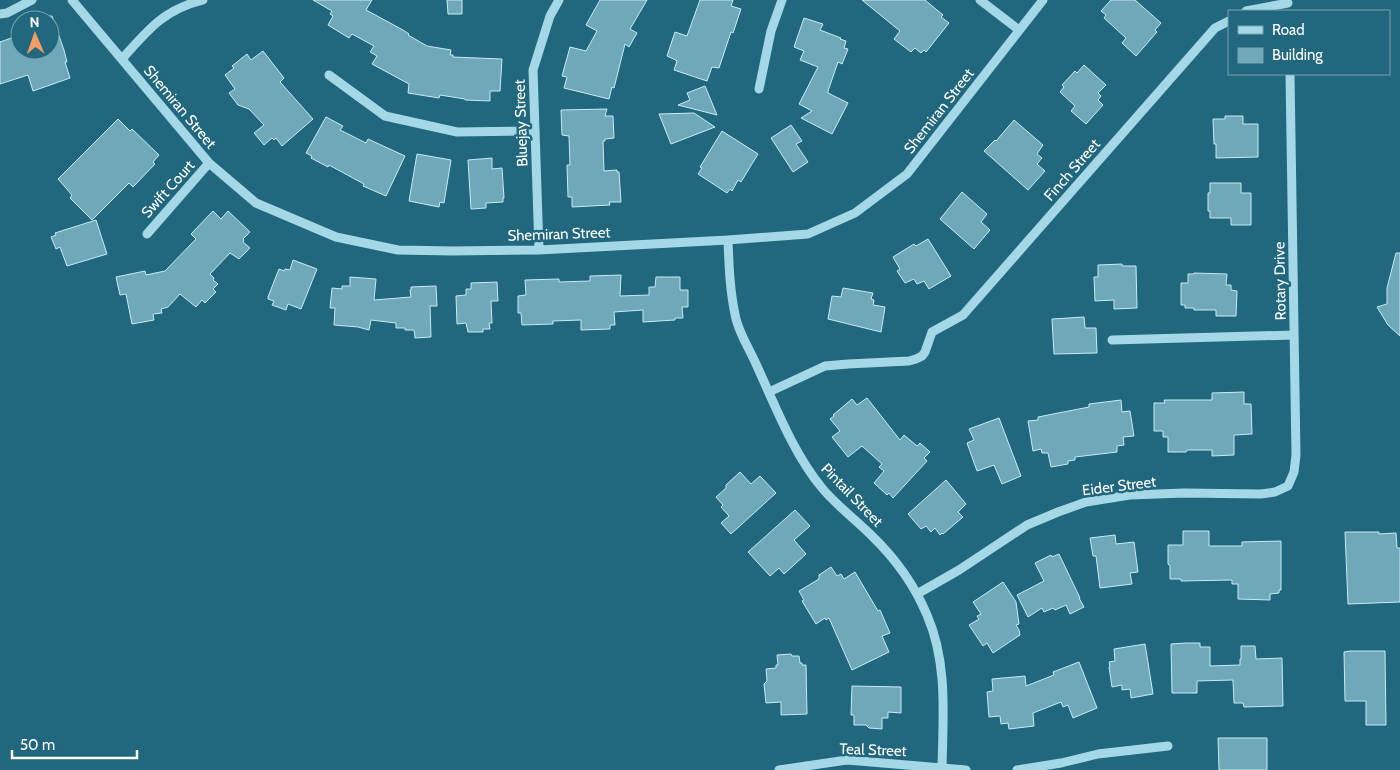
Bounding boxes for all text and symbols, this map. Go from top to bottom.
north arrow [10,10,60,60]
legend [1228,10,1390,75]
text: N [29,13,40,31]
text: Road [1272,21,1305,39]
text: Building [1272,46,1323,64]
street label: Shemiran Street [140,62,220,152]
street label: Shemiran Street [900,65,978,157]
street label: Bluejay Street [510,79,532,167]
street label: Finch Street [1040,135,1104,205]
street label: Swift Court [138,157,198,221]
street label: Shemiran Street [507,223,611,245]
street label: Rotary Drive [1270,241,1290,320]
street label: Pintail Street [817,460,887,530]
street label: Eider Street [1081,473,1157,499]
scale bar [12,728,138,760]
text: 50 m [20,736,55,754]
street label: Teal Street [839,740,907,760]

